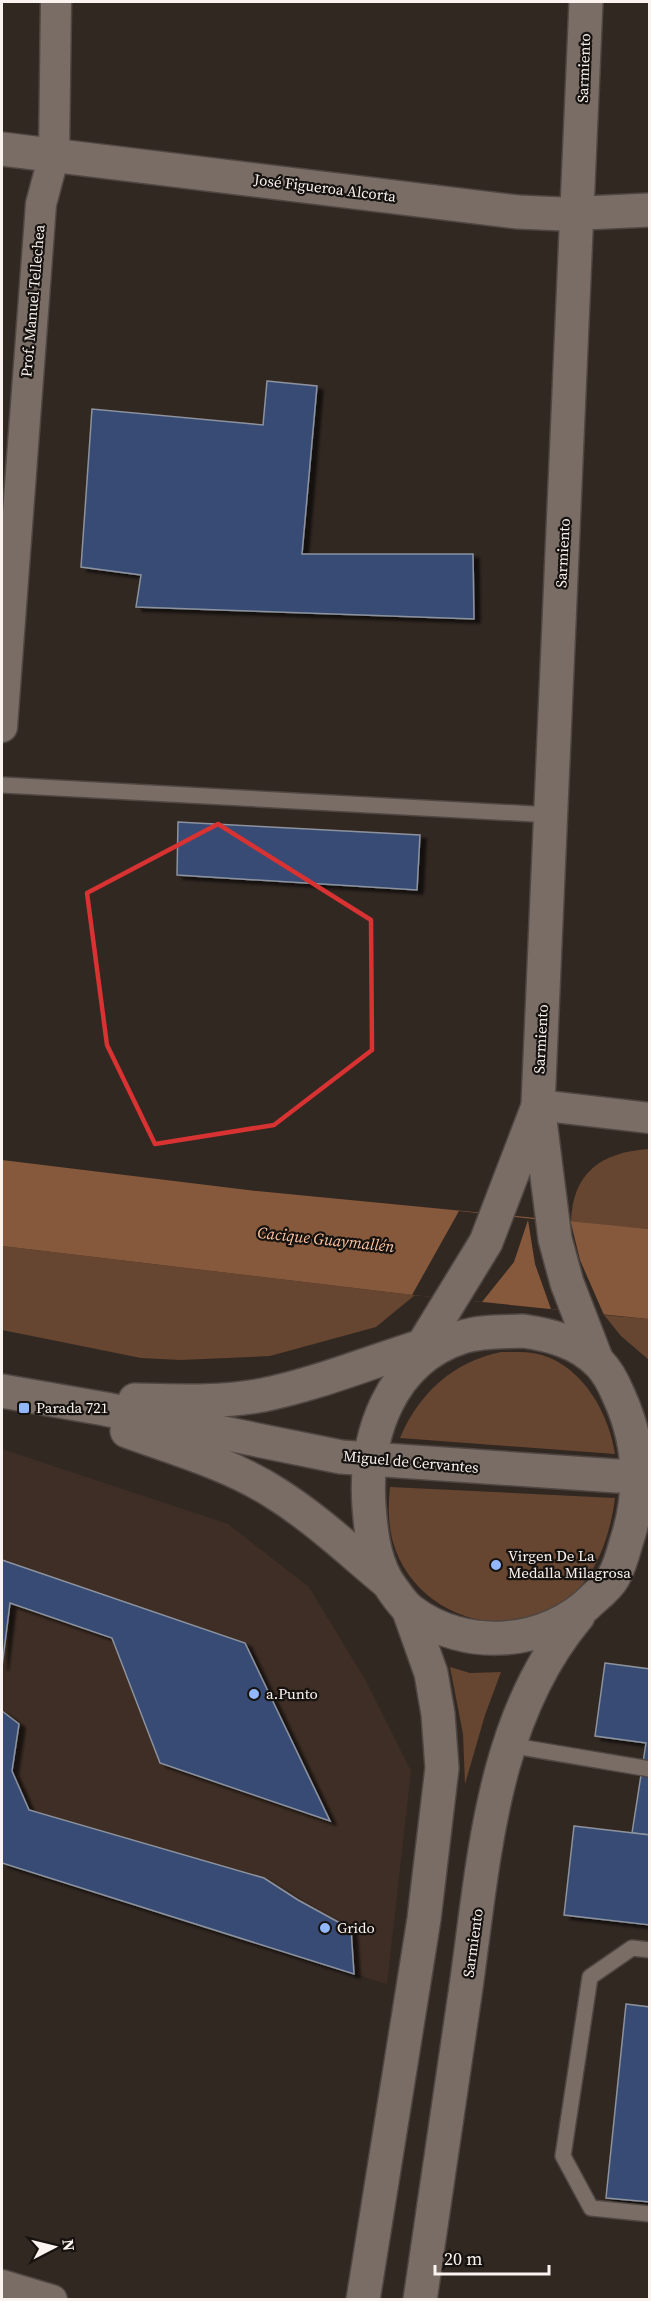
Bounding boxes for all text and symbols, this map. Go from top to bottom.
street label: Sarmiento [572,33,595,103]
street label: José Figueroa Alcorta [252,168,398,207]
street label: Prof. Manuel Tellechea [15,224,50,378]
street label: Sarmiento [550,518,575,588]
street label: Sarmiento [528,1004,553,1074]
water label: Cacique Guaymallén [256,1221,396,1257]
place label: Parada 721 [36,1397,108,1418]
marker: Parada 721 [17,1401,31,1415]
street label: Miguel de Cervantes [342,1445,480,1478]
place label: Virgen De La Medalla Milagrosa [508,1545,631,1583]
marker: Virgen De La Medalla Milagrosa [489,1558,503,1572]
place label: a.Punto [266,1683,318,1704]
marker: a.Punto [247,1687,261,1701]
street label: Sarmiento [457,1907,488,1979]
place label: Grido [337,1917,375,1938]
marker: Grido [318,1921,332,1935]
north arrow [24,2217,84,2277]
text: N [57,2238,81,2253]
scale bar [435,2238,549,2276]
text: 20 m [444,2246,482,2271]

